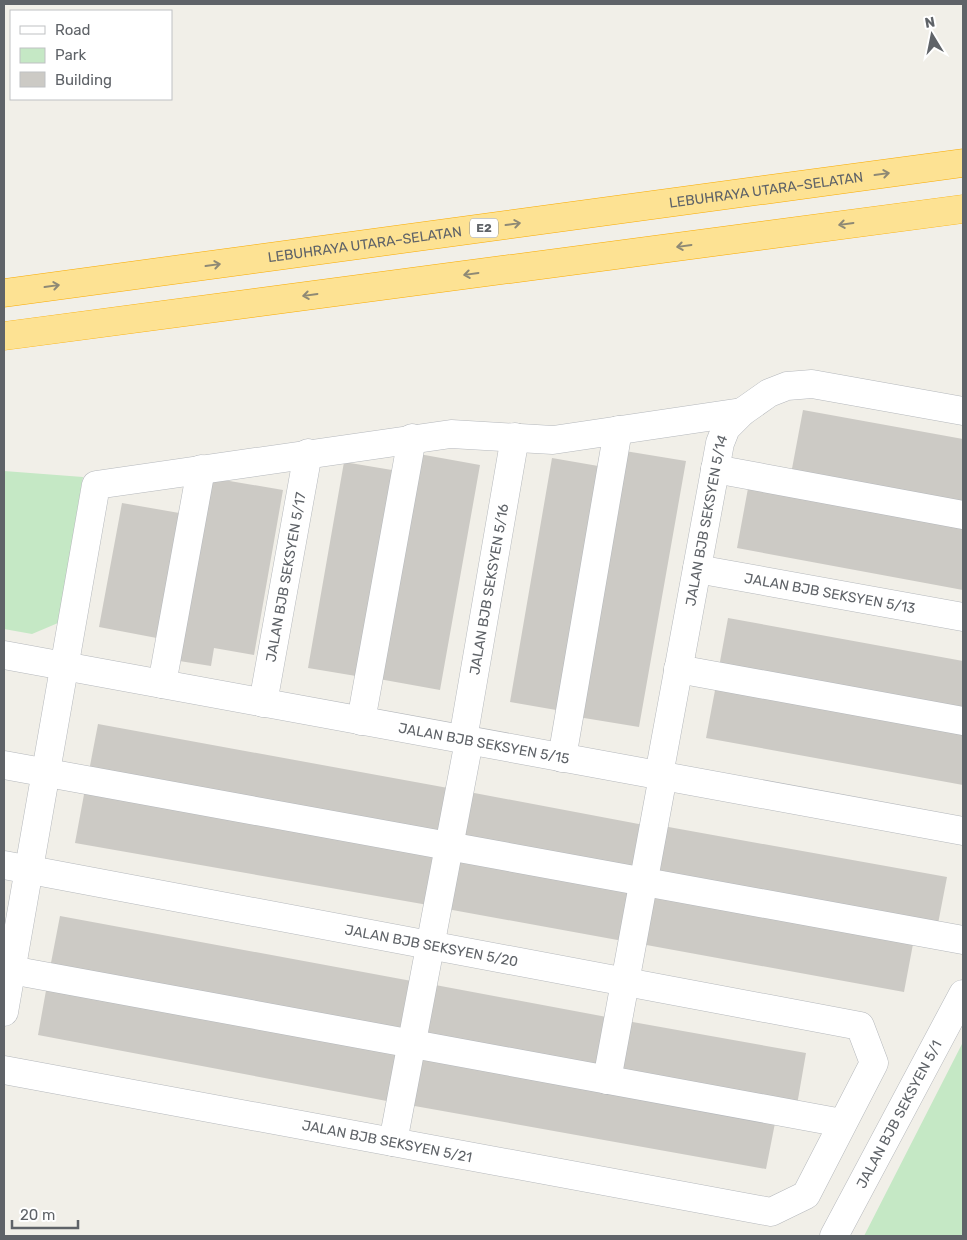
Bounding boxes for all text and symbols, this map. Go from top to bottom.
legend [10,10,172,100]
north arrow [907,10,957,60]
text: N [923,13,936,32]
text: Road [55,21,91,39]
text: Park [55,46,86,64]
text: Building [55,71,112,89]
street label: LEBUHRAYA UTARA–SELATAN [668,169,864,212]
one-way arrow [874,169,890,179]
road number: E2 [470,218,498,238]
one-way arrow [505,219,521,229]
one-way arrow [838,219,854,229]
street label: LEBUHRAYA UTARA–SELATAN [267,223,463,266]
one-way arrow [677,241,693,251]
one-way arrow [205,259,221,269]
one-way arrow [464,269,480,279]
one-way arrow [44,281,60,291]
one-way arrow [303,290,319,300]
street label: JALAN BJB SEKSYEN 5/14 [682,432,732,607]
street label: JALAN BJB SEKSYEN 5/17 [263,491,310,663]
street label: JALAN BJB SEKSYEN 5/16 [466,502,512,676]
street label: JALAN BJB SEKSYEN 5/13 [743,570,917,617]
street label: JALAN BJB SEKSYEN 5/15 [397,720,571,768]
street label: JALAN BJB SEKSYEN 5/20 [343,921,520,971]
street label: JALAN BJB SEKSYEN 5/1 [853,1038,946,1191]
street label: JALAN BJB SEKSYEN 5/21 [300,1117,473,1166]
scale bar [12,1198,79,1230]
text: 20 m [20,1206,55,1224]

